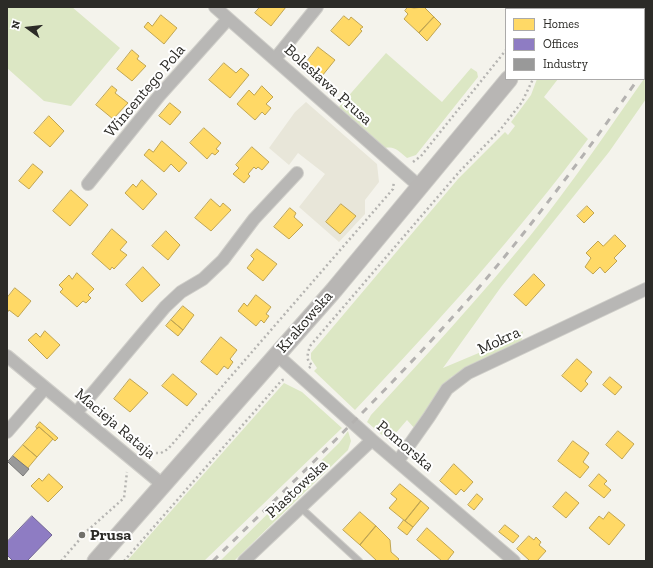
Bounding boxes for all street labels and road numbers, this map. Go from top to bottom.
street label: Wincentego Pola [101,41,189,141]
street label: Bolesława Prusa [280,41,376,129]
street label: Krakowska [273,287,337,357]
street label: Mokra [475,323,523,359]
street label: Macieja Rataja [71,385,159,463]
street label: Pomorska [372,417,438,475]
street label: Piastowska [262,456,332,522]

